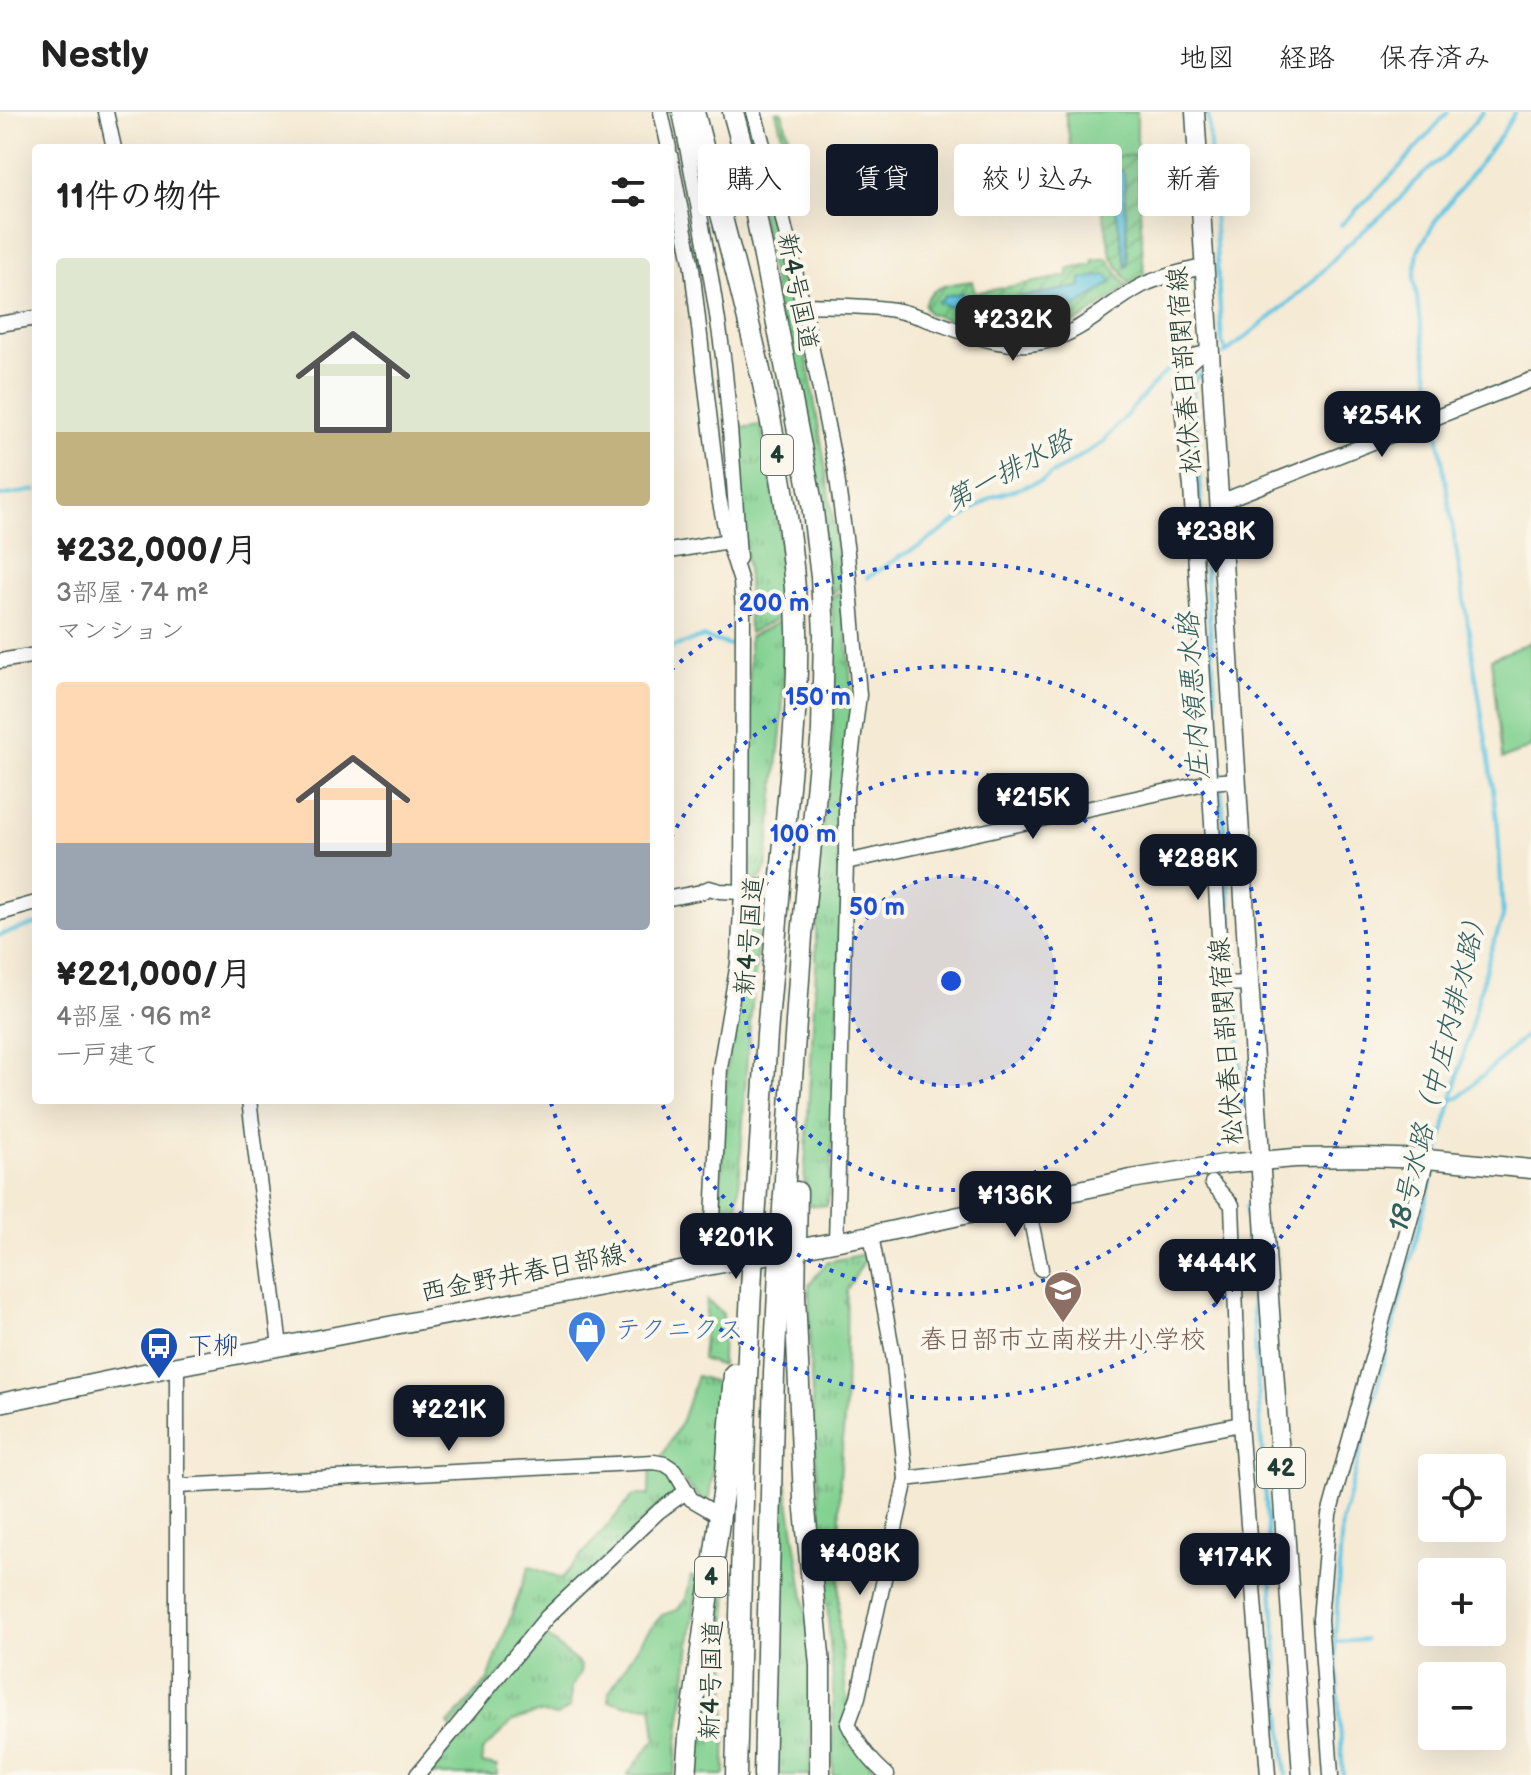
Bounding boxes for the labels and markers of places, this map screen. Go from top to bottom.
pin: ¥232K [957,295,1069,363]
pin: ¥254K [1326,391,1438,459]
pin: ¥238K [1160,507,1272,575]
pin: ¥215K [977,773,1089,841]
pin: ¥288K [1142,834,1254,902]
centre of rings [937,967,965,995]
pin: ¥136K [959,1171,1071,1239]
pin: ¥201K [680,1213,792,1281]
pin: ¥444K [1161,1239,1273,1307]
school or university icon: 春日部市立南桜井小学校 [1042,1269,1084,1324]
shop icon: テクニクス [566,1309,608,1364]
place label: テクニクス [615,1315,744,1346]
bus stop icon: 下柳 [138,1325,180,1380]
place label: 春日部市立南桜井小学校 [920,1325,1206,1356]
place label: 下柳 [187,1331,239,1362]
pin: ¥221K [393,1385,505,1453]
pin: ¥408K [804,1529,916,1597]
pin: ¥174K [1179,1533,1291,1601]

